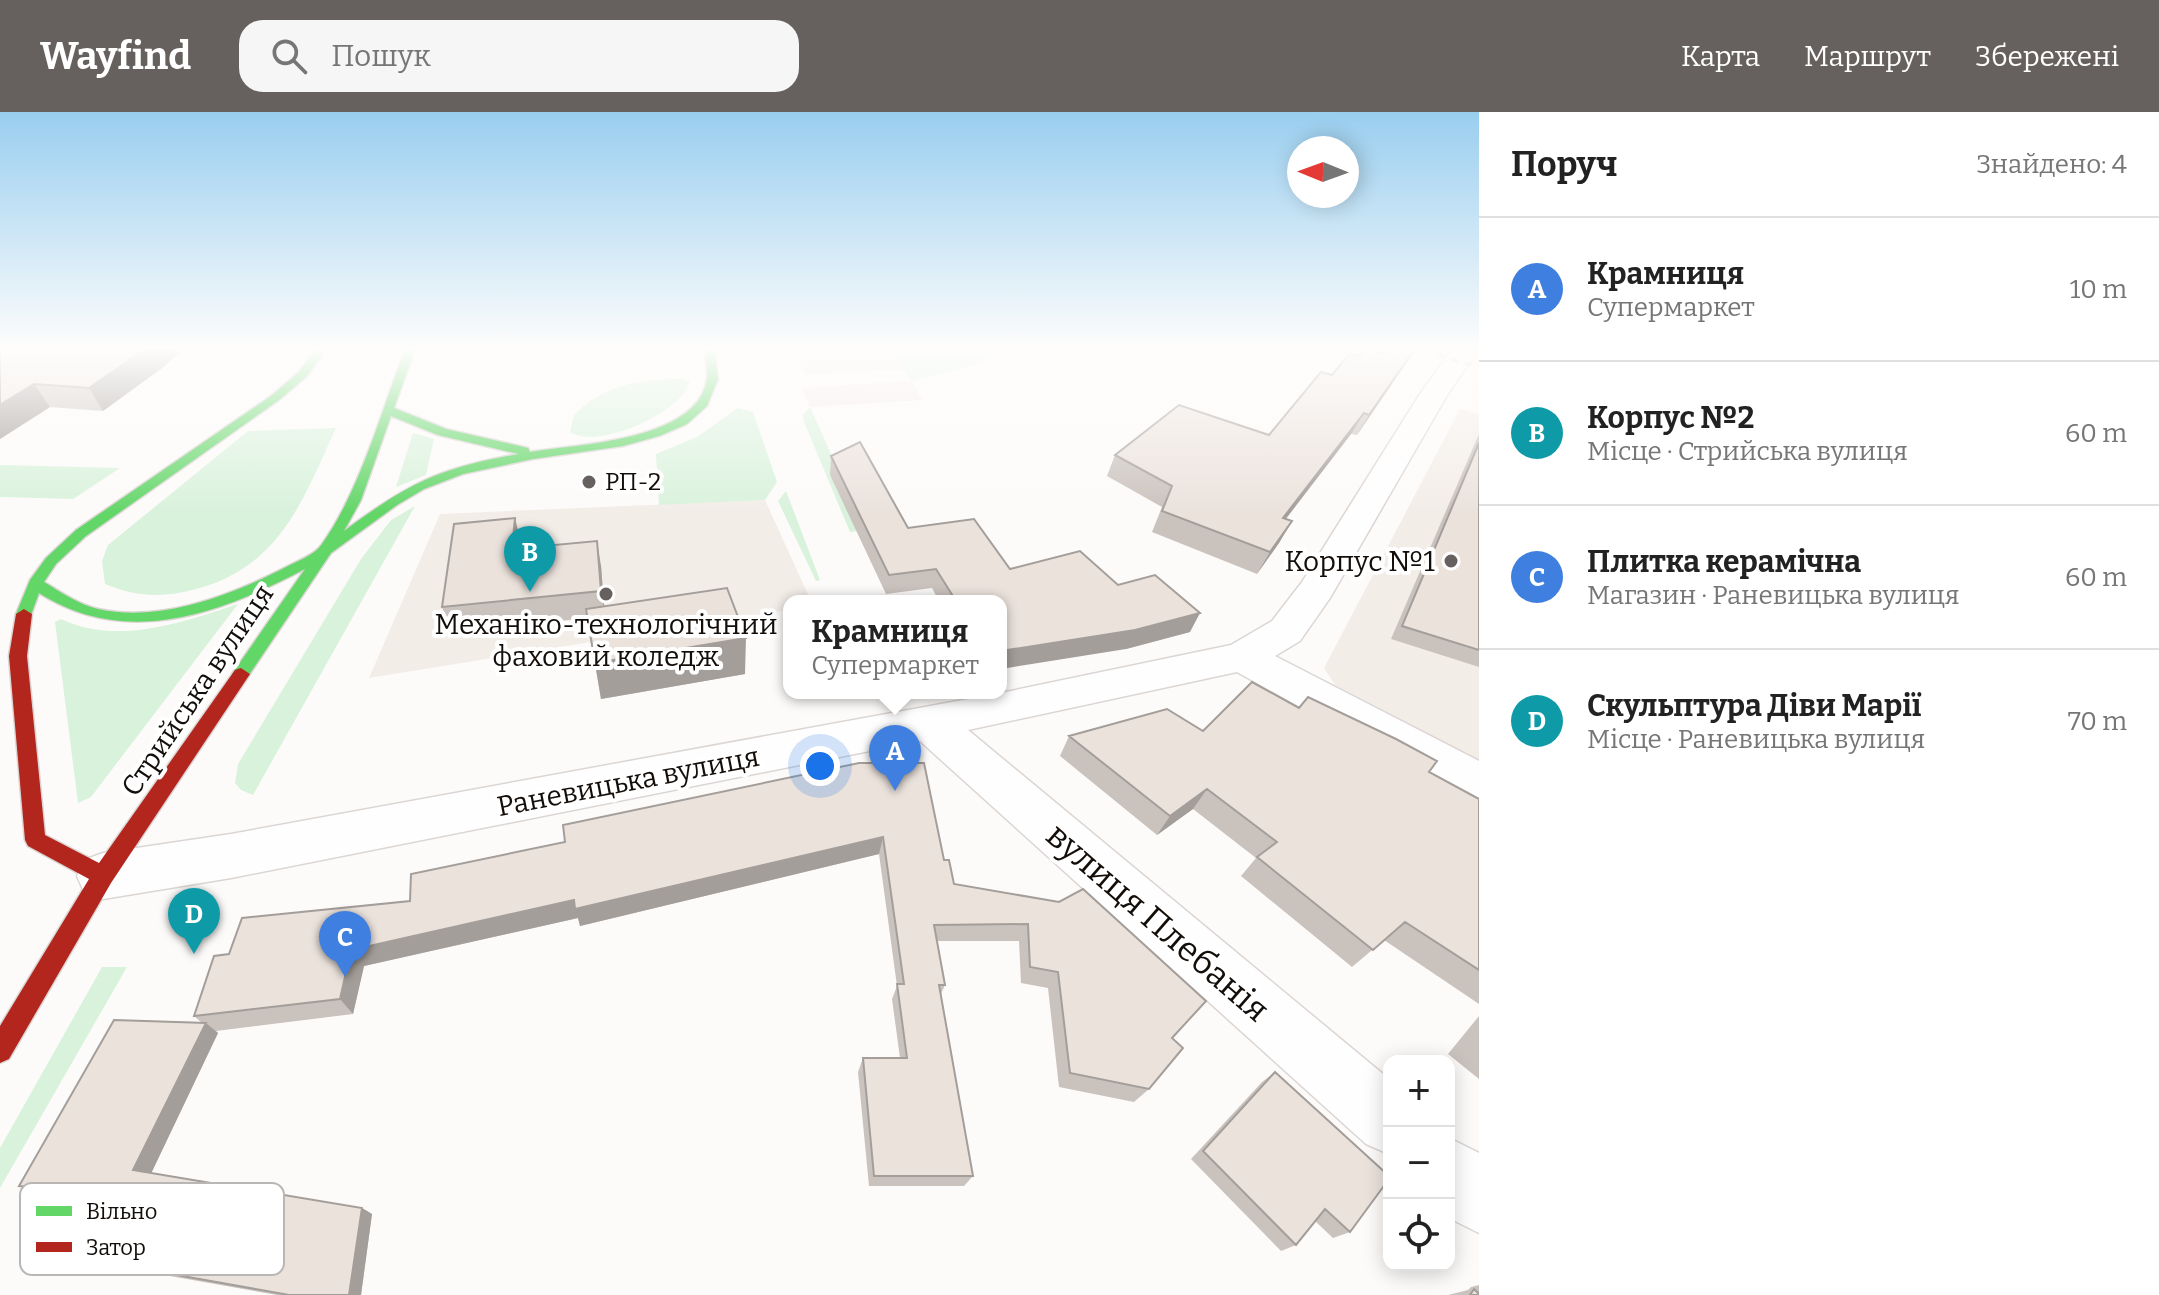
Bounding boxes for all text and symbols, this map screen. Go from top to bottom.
search box [239,20,799,92]
text: Wayfind [40,33,191,79]
icon: search [267,34,311,78]
text: Пошук [331,38,431,74]
text: Карта [1681,40,1760,73]
text: Маршрут [1804,40,1931,73]
text: Збережені [1975,40,2119,73]
north arrow [1287,136,1359,208]
text: Поруч [1511,144,1618,185]
text: Знайдено: 4 [1976,149,2127,180]
text: Крамниця [1587,256,1744,292]
text: A [1528,274,1546,305]
text: 10 m [2070,274,2127,305]
text: Супермаркет [1587,292,1755,323]
text: Корпус №2 [1587,400,1754,436]
text: B [1529,418,1545,449]
text: 60 m [2065,418,2127,449]
text: Місце · Стрийська вулиця [1587,436,1908,467]
place label: РП-2 [605,468,661,496]
marker: РП-2 [580,473,598,491]
pin: B [504,526,556,592]
text: Плитка керамічна [1587,544,1861,580]
place label: Корпус №1 [1284,545,1436,578]
marker: Корпус №1 [1442,552,1460,570]
text: C [1529,562,1545,593]
text: 60 m [2065,562,2127,593]
street label: Стрийська вулиця [115,578,280,802]
text: Магазин · Раневицька вулиця [1587,580,1959,611]
marker: Механіко-технологічний фаховий коледж [597,585,615,603]
popup [783,595,1007,699]
place label: Механіко-технологічний фаховий коледж [435,608,777,673]
text: Крамниця [811,614,968,650]
text: Супермаркет [811,650,979,681]
text: Скульптура Діви Марії [1587,688,1921,724]
text: D [1528,706,1546,737]
text: 70 m [2068,706,2127,737]
text: Місце · Раневицька вулиця [1587,724,1925,755]
pin: A [869,725,921,791]
street label: Раневицька вулиця [494,740,762,823]
your location [800,746,840,786]
street label: вулиця Плебанія [1038,815,1277,1030]
pin: D [168,888,220,954]
pin: C [319,911,371,977]
map controls [1383,1055,1455,1271]
button: + [1383,1055,1455,1127]
button: − [1383,1127,1455,1199]
legend [20,1183,284,1275]
text: Вільно [86,1198,157,1225]
button: locate [1383,1199,1455,1271]
text: Затор [86,1234,146,1261]

